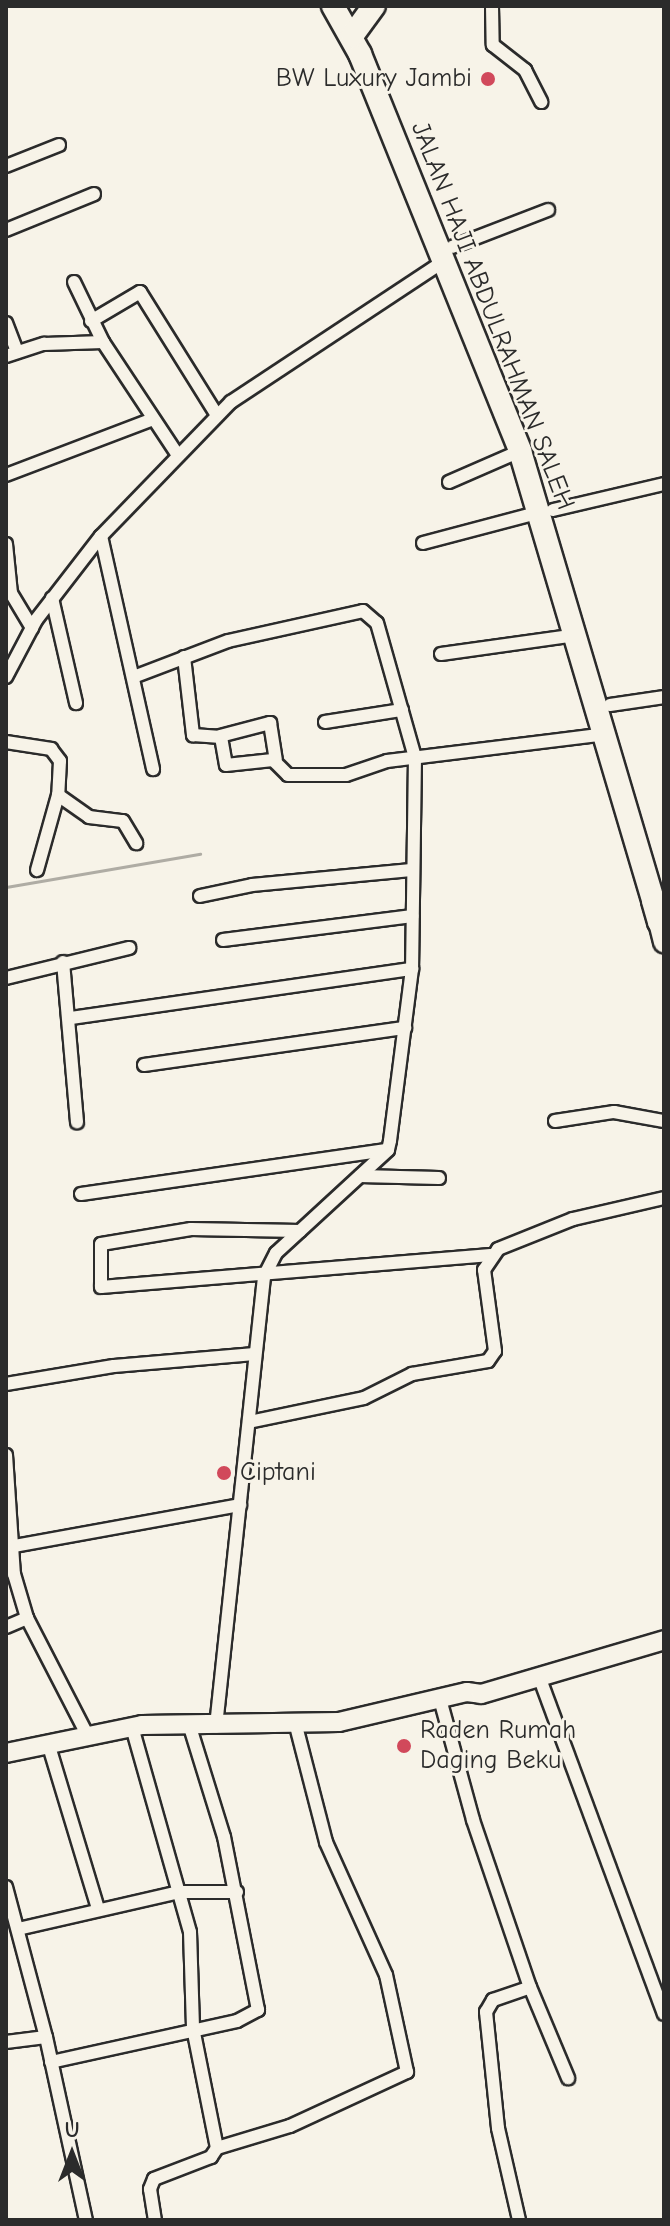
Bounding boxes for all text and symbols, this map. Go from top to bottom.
place label: BW Luxury Jambi [276,63,472,95]
marker: BW Luxury Jambi [479,70,497,88]
street label: JALAN HAJI ABDULRAHMAN SALEH [403,118,581,514]
place label: Ciptani [240,1457,316,1489]
marker: Ciptani [215,1464,233,1482]
place label: Raden Rumah Daging Beku [420,1715,576,1776]
marker: Raden Rumah Daging Beku [395,1737,413,1755]
north arrow [32,2114,112,2194]
text: U [65,2117,79,2143]

